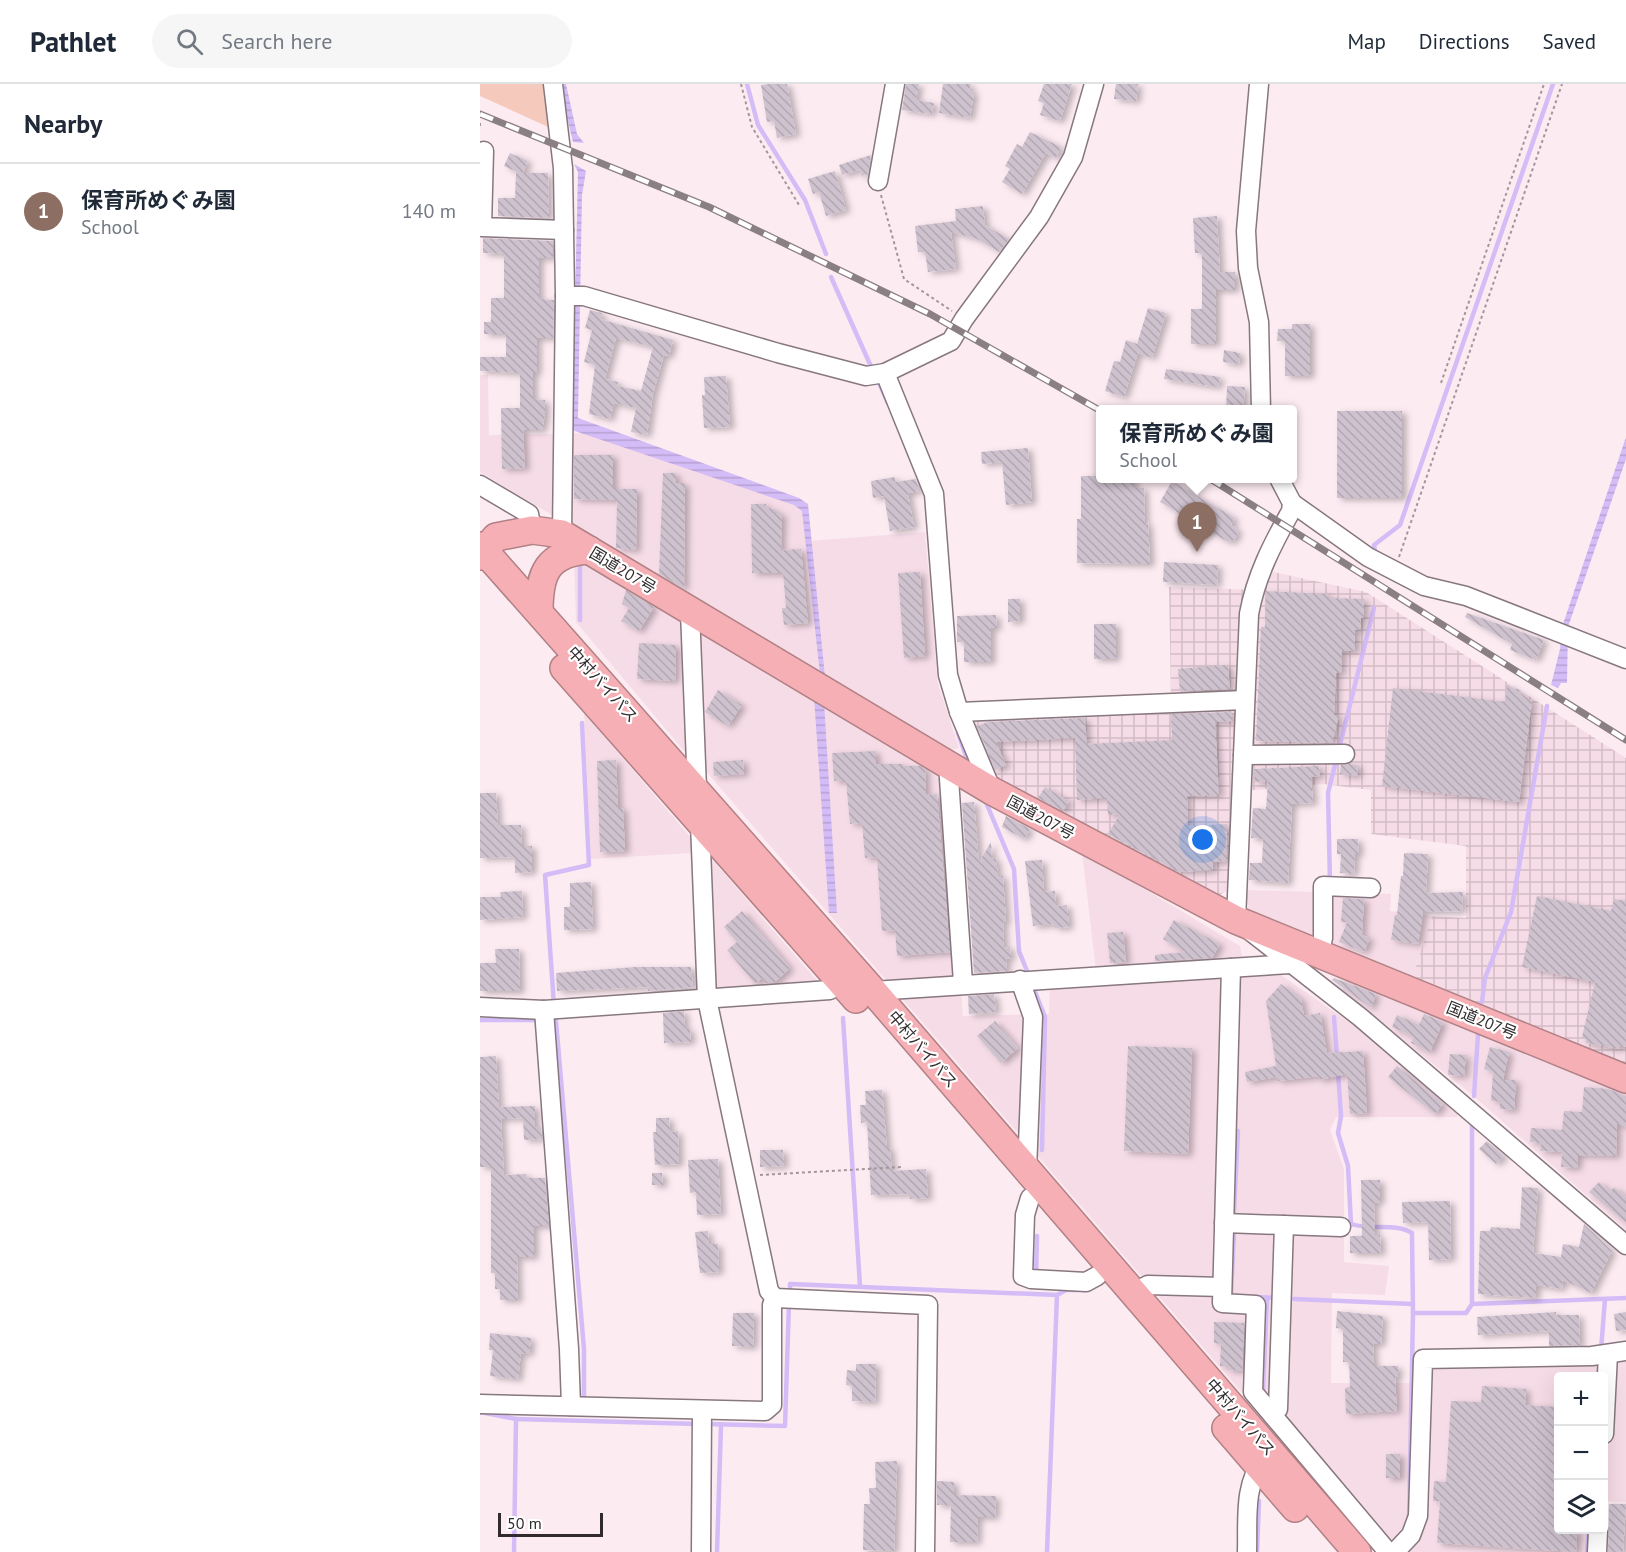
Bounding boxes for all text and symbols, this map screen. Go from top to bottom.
search box [152,14,572,68]
text: Pathlet [30,23,116,60]
icon: search [173,25,206,58]
text: Search here [221,27,332,55]
text: Map [1347,28,1386,55]
text: Directions [1419,28,1510,55]
text: Saved [1543,28,1596,55]
text: Nearby [24,107,102,140]
text: 保育所めぐみ園 [81,186,236,214]
text: 1 [38,198,49,224]
text: 140 m [402,198,456,224]
text: School [81,214,139,240]
popup [1096,405,1297,483]
text: 保育所めぐみ園 [1119,419,1274,447]
text: School [1119,447,1177,473]
pin: 1 [1178,502,1216,552]
street label: 国道207号 [586,542,660,598]
street label: 中村バイパス [564,642,642,726]
street label: 国道207号 [1004,791,1078,843]
your location [1188,825,1217,854]
street label: 国道207号 [1444,997,1520,1043]
street label: 中村バイパス [884,1006,962,1092]
map controls [1554,1372,1608,1534]
button: + [1554,1372,1608,1426]
street label: 中村バイパス [1202,1374,1280,1460]
button: − [1554,1426,1608,1480]
button: layers [1554,1480,1608,1534]
scale bar [498,1510,603,1538]
text: 50 m [507,1513,542,1533]

